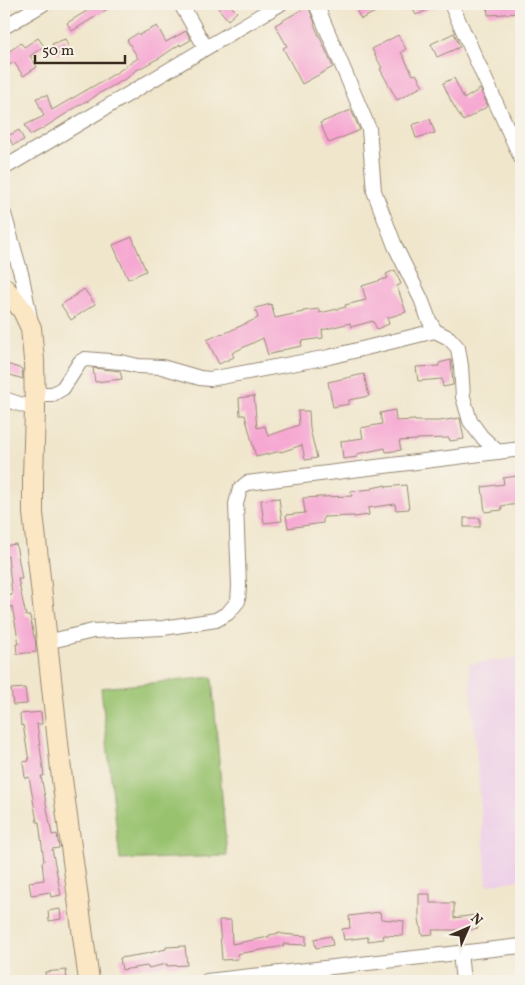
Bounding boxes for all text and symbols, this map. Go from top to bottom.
scale bar [35,32,125,64]
text: 50 m [42,41,74,62]
north arrow [442,902,492,952]
text: N [466,910,486,930]

